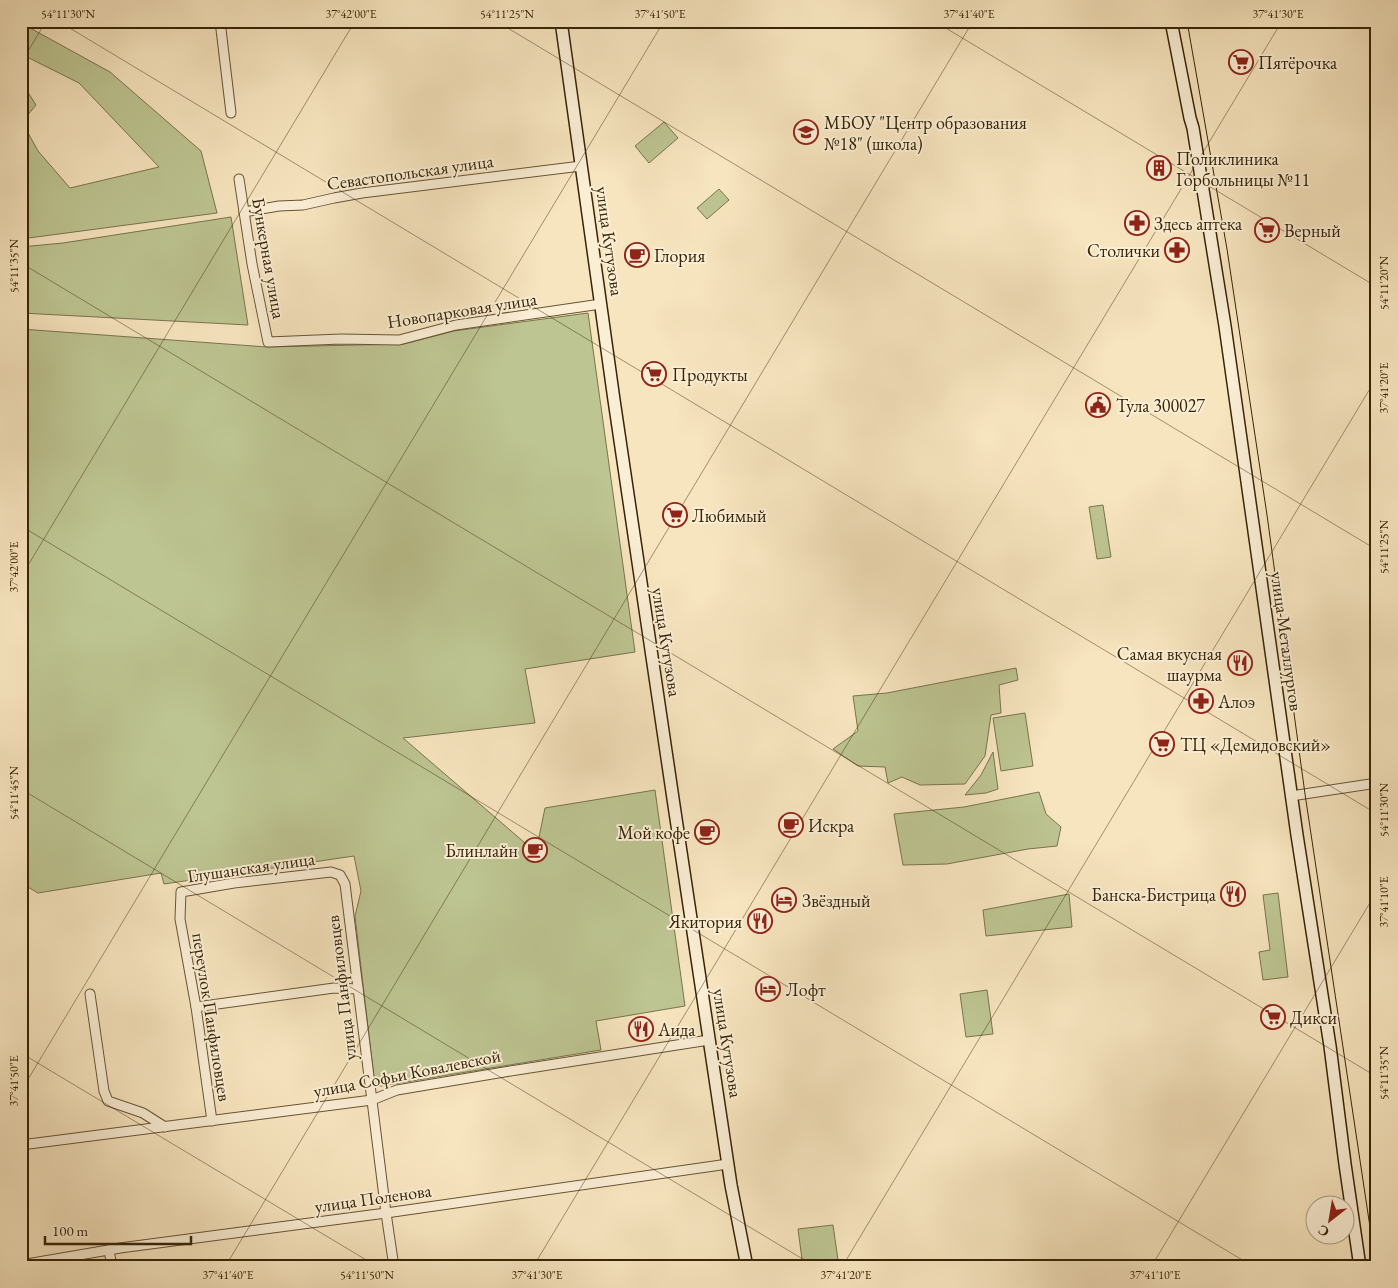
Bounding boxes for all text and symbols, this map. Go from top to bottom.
text: 54°11'30"N [41,6,95,22]
text: 37°42'00"E [325,6,377,22]
text: 54°11'25"N [480,6,534,22]
text: 37°41'50"E [634,6,686,22]
text: 37°41'40"E [943,6,995,22]
text: 37°41'30"E [1252,6,1304,22]
supermarket icon: Пятёрочка [1228,49,1254,75]
place label: Пятёрочка [1258,51,1338,74]
place label: МБОУ "Центр образования №18" (школа) [824,111,1027,155]
school or university icon: МБОУ "Центр образования №18" (школа) [793,119,819,145]
place label: Поликлиника Горбольницы №11 [1176,147,1310,191]
street label: Севастопольская улица [325,149,496,195]
building icon: Поликлиника Горбольницы №11 [1146,155,1172,181]
street label: улица Кутузова [591,185,629,298]
street label: Бункерная улица [247,196,291,321]
pharmacy icon: Здесь аптека [1124,210,1150,236]
place label: Здесь аптека [1154,212,1243,235]
supermarket icon: Верный [1254,217,1280,243]
place label: Верный [1284,219,1341,242]
pharmacy icon: Столички [1164,237,1190,263]
text: 54°11'35"N [6,239,22,293]
place label: Столички [1087,239,1160,262]
cafe icon: Глория [624,242,650,268]
place label: Глория [654,244,705,267]
text: 54°11'20"N [1376,256,1392,310]
street label: Новопарковая улица [385,287,539,333]
supermarket icon: Продукты [641,361,667,387]
text: 37°41'20"E [1376,362,1392,414]
place label: Продукты [672,363,748,386]
public building icon: Тула 300027 [1085,392,1111,418]
place label: Тула 300027 [1116,394,1205,417]
supermarket icon: Любимый [662,502,688,528]
place label: Любимый [692,504,767,527]
text: 54°11'25"N [1376,520,1392,574]
text: 37°42'00"E [6,541,22,593]
street label: улица Металлургов [1266,570,1308,713]
street label: улица Кутузова [647,586,687,699]
place label: Самая вкусная шаурма [1117,642,1223,686]
restaurant icon: Самая вкусная шаурма [1227,650,1253,676]
pharmacy icon: Алоэ [1188,688,1214,714]
place label: Алоэ [1217,690,1255,713]
supermarket icon: ТЦ «Демидовский» [1149,731,1175,757]
place label: ТЦ «Демидовский» [1180,733,1331,756]
text: 54°11'45"N [6,766,22,820]
text: 54°11'30"N [1376,783,1392,837]
cafe icon: Искра [778,812,804,838]
place label: Искра [808,814,855,837]
cafe icon: Мой кофе [694,819,720,845]
place label: Мой кофе [617,821,690,844]
cafe icon: Блинлайн [522,837,548,863]
place label: Блинлайн [445,839,518,862]
street label: Глушанская улица [186,847,317,887]
text: 37°41'10"E [1376,876,1392,928]
restaurant icon: Банска-Бистрица [1220,881,1246,907]
place label: Банска-Бистрица [1091,883,1217,906]
hotel icon: Звёздный [771,887,797,913]
place label: Звёздный [802,889,871,912]
restaurant icon: Якитория [747,908,773,934]
place label: Якитория [668,910,742,933]
street label: улица Панфиловцев [321,914,361,1062]
street label: переулок Панфиловцев [187,931,237,1103]
hotel icon: Лофт [755,976,781,1002]
place label: Лофт [786,978,826,1001]
street label: улица Кутузова [708,987,748,1100]
supermarket icon: Дикси [1260,1004,1286,1030]
place label: Дикси [1290,1006,1337,1029]
restaurant icon: Аида [628,1016,654,1042]
place label: Аида [657,1018,696,1041]
street label: улица Софьи Ковалевской [311,1043,503,1102]
text: 54°11'35"N [1376,1046,1392,1100]
text: 37°41'50"E [6,1055,22,1107]
street label: улица Поленова [313,1178,434,1218]
north arrow [1306,1196,1356,1246]
scale bar [45,1213,191,1245]
text: 100 m [52,1221,89,1240]
text: С [1314,1221,1332,1241]
text: 37°41'40"E [202,1267,254,1283]
text: 54°11'50"N [340,1267,394,1283]
text: 37°41'30"E [511,1267,563,1283]
text: 37°41'20"E [820,1267,872,1283]
text: 37°41'10"E [1129,1267,1181,1283]

